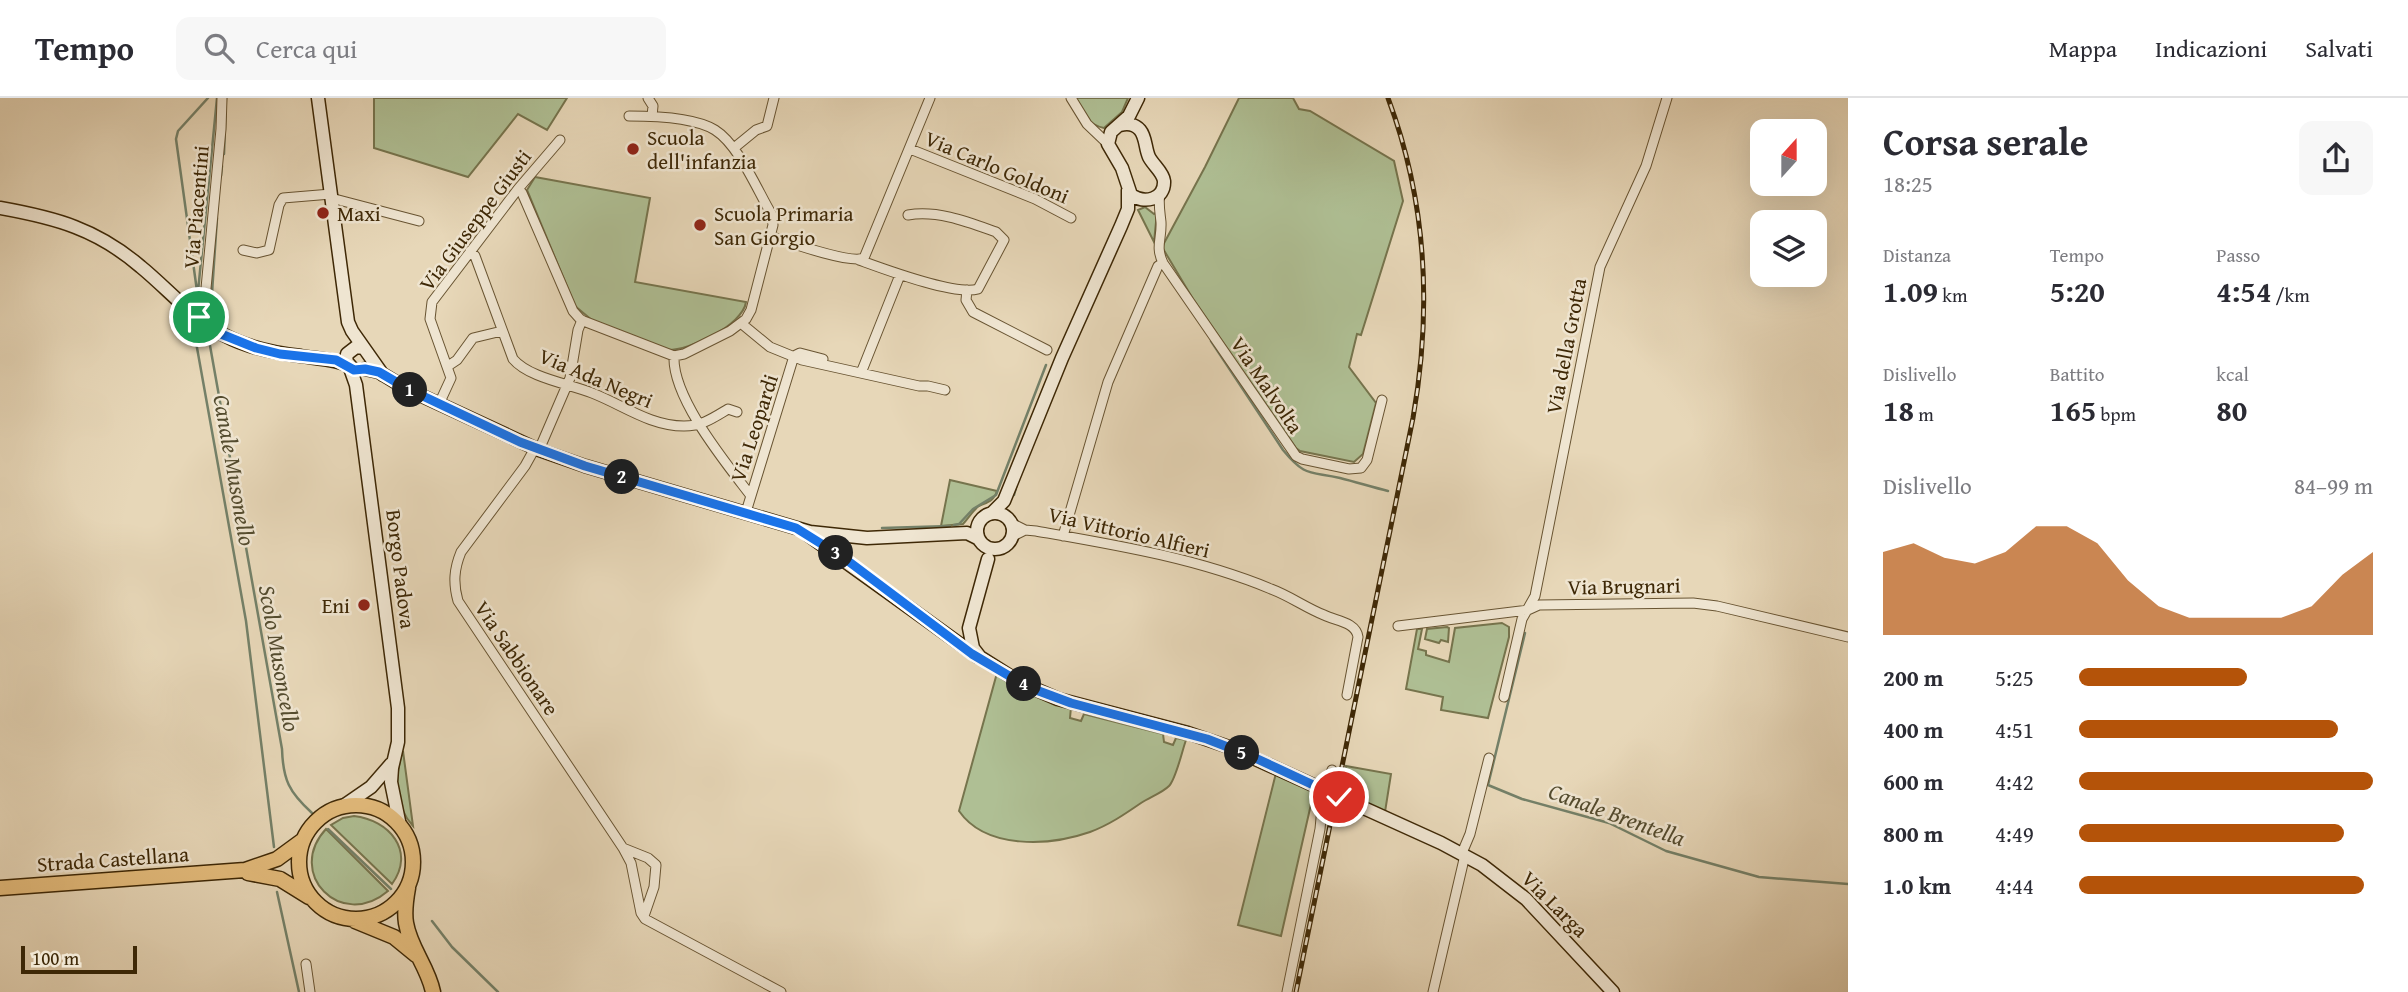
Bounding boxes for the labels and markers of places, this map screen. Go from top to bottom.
place label: Scuola dell'infanzia [647,122,756,177]
marker: Scuola dell'infanzia [625,141,641,157]
place label: Maxi [337,198,381,229]
place label: Scuola Primaria San Giorgio [714,198,854,253]
marker: Maxi [315,205,331,221]
marker: Scuola Primaria San Giorgio [692,217,708,233]
pin [169,287,229,347]
pin: 1 [392,372,428,408]
pin: 2 [604,460,640,494]
pin: 3 [818,536,854,570]
place label: Eni [322,590,350,621]
marker: Eni [356,597,372,613]
pin: 4 [1006,666,1042,702]
pin: 5 [1224,736,1260,770]
pin [1309,767,1369,827]

